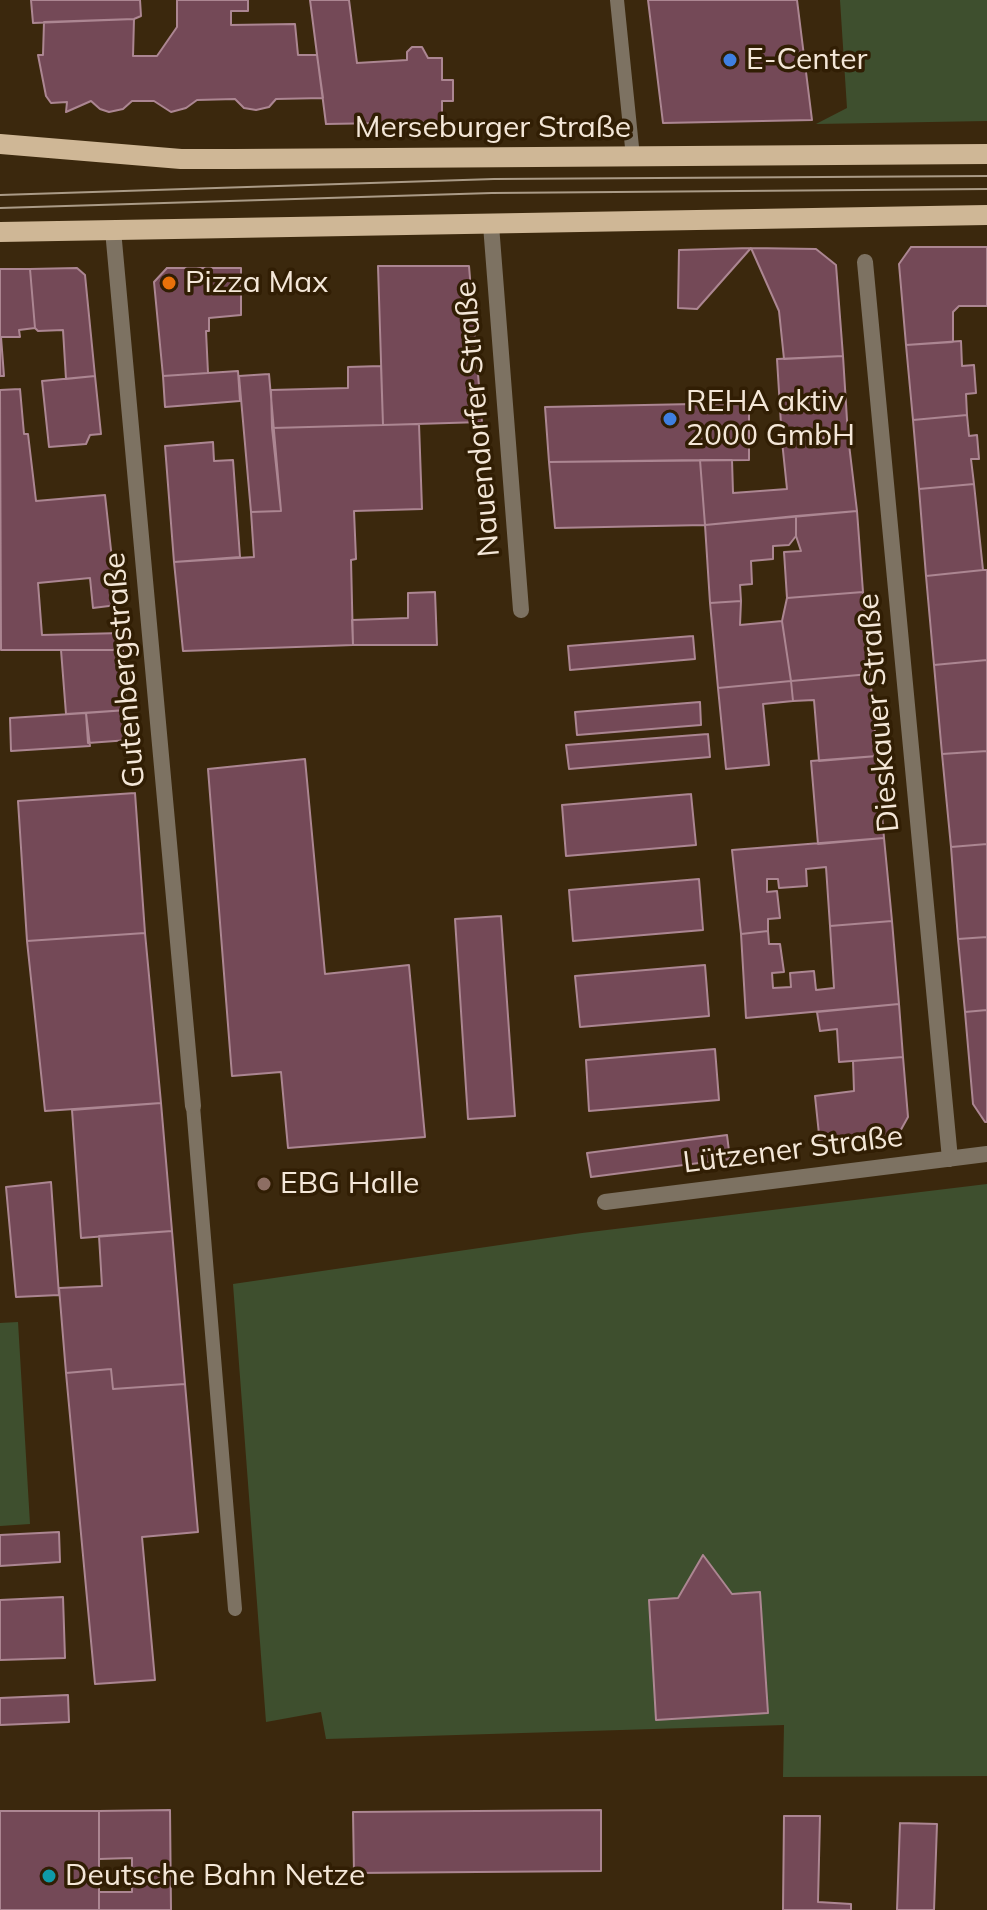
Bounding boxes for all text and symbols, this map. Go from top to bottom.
place label: E-Center [746,42,867,78]
marker: E-Center [721,51,739,69]
street label: Merseburger Straße [355,110,631,146]
place label: Pizza Max [185,265,328,301]
marker: Pizza Max [160,274,178,292]
street label: Nauendorfer Straße [448,280,508,558]
place label: REHA aktiv 2000 GmbH [686,384,855,454]
marker: REHA aktiv 2000 GmbH [661,410,679,428]
street label: Gutenbergstraße [97,551,153,789]
street label: Dieskauer Straße [851,592,907,834]
street label: Lützener Straße [681,1119,905,1181]
place label: EBG Halle [280,1166,419,1202]
marker: EBG Halle [255,1175,273,1193]
place label: Deutsche Bahn Netze [65,1858,365,1894]
marker: Deutsche Bahn Netze [40,1867,58,1885]

